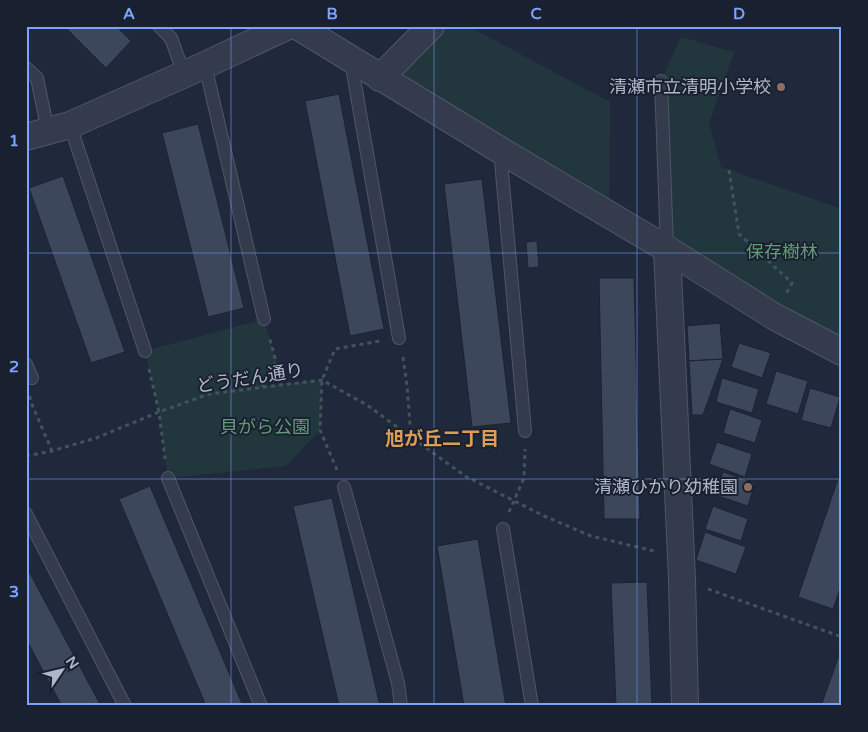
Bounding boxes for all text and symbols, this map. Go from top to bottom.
text: A [123,4,135,24]
text: B [326,4,338,24]
text: C [530,4,542,24]
text: D [733,4,745,24]
place label: 清瀬市立清明小学校 [609,76,771,98]
marker: 清瀬市立清明小学校 [775,81,787,93]
text: 1 [9,131,19,151]
park label: 保存樹林 [746,241,818,263]
text: 2 [9,357,19,377]
street label: どうだん通り [195,359,305,397]
park label: 貝がら公園 [220,416,310,438]
district label: 旭が丘二丁目 [385,428,499,450]
place label: 清瀬ひかり幼稚園 [594,476,738,498]
marker: 清瀬ひかり幼稚園 [742,481,754,493]
text: 3 [9,582,19,602]
north arrow [38,644,88,694]
text: N [62,653,82,672]

